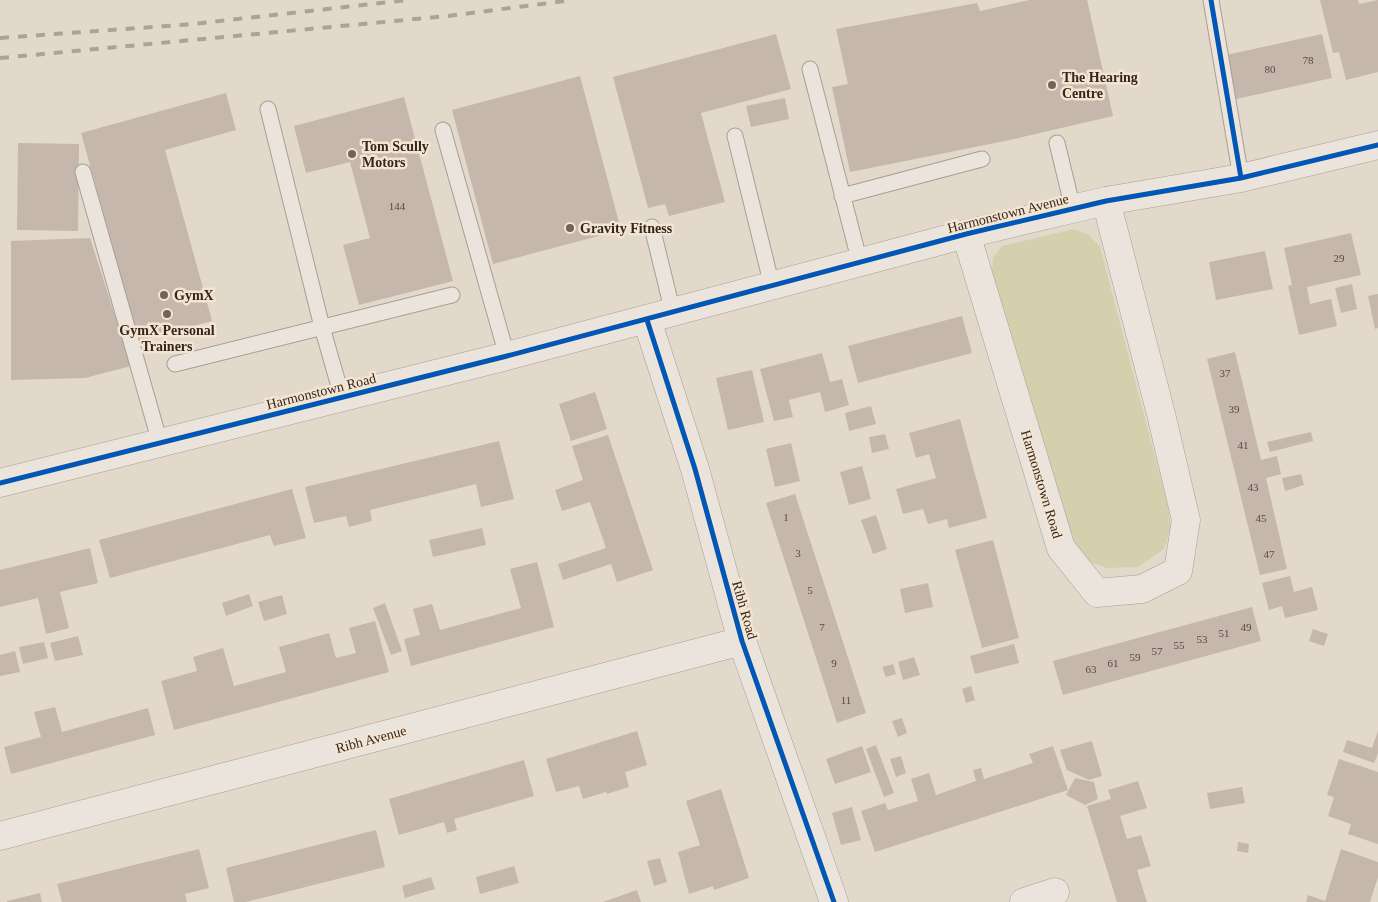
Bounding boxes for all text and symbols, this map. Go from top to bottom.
house number: 78 [1303,54,1314,66]
house number: 80 [1265,63,1276,75]
place label: The Hearing Centre [1062,70,1138,101]
marker: The Hearing Centre [1046,79,1058,91]
place label: Tom Scully Motors [362,139,429,170]
marker: Tom Scully Motors [346,148,358,160]
street label: Harmonstown Avenue [946,191,1070,236]
house number: 144 [389,200,406,212]
place label: Gravity Fitness [580,221,673,236]
marker: Gravity Fitness [564,222,576,234]
house number: 29 [1334,252,1345,264]
place label: GymX [174,288,214,303]
marker: GymX [158,289,170,301]
marker: GymX Personal Trainers [161,308,173,320]
place label: GymX Personal Trainers [119,323,215,354]
house number: 37 [1220,367,1231,379]
street label: Harmonstown Road [265,371,377,412]
house number: 39 [1229,403,1240,415]
street label: Harmonstown Road [1018,428,1065,540]
house number: 41 [1238,439,1249,451]
house number: 43 [1248,481,1259,493]
house number: 1 [783,511,789,523]
house number: 45 [1256,512,1267,524]
house number: 3 [795,547,801,559]
house number: 47 [1264,548,1275,560]
street label: Ribh Road [729,579,760,641]
house number: 5 [807,584,813,596]
house number: 7 [819,621,825,633]
house number: 49 [1241,621,1252,633]
house number: 51 [1219,627,1230,639]
house number: 53 [1197,633,1208,645]
house number: 55 [1174,639,1185,651]
house number: 57 [1152,645,1163,657]
house number: 59 [1130,651,1141,663]
house number: 9 [831,657,837,669]
house number: 61 [1108,657,1119,669]
house number: 63 [1086,663,1097,675]
house number: 11 [841,694,851,706]
street label: Ribh Avenue [334,723,408,756]

